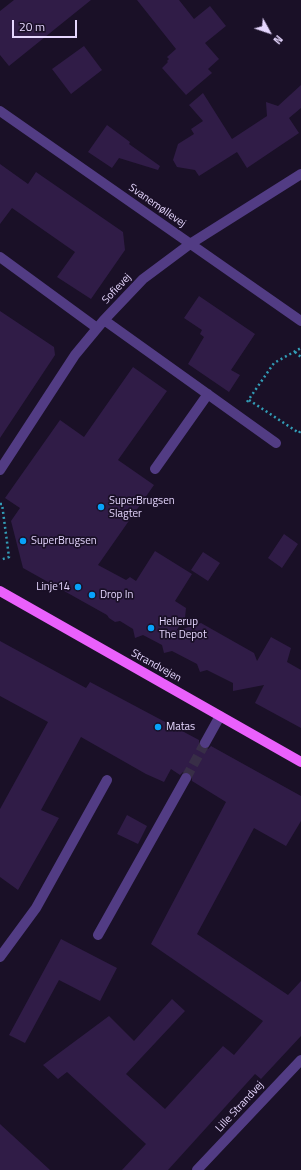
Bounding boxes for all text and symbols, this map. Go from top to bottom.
scale bar [14,12,79,38]
north arrow [249,12,289,52]
text: 20 m [19,17,45,36]
text: N [270,32,287,48]
street label: Svanemøllevej [126,181,188,231]
street label: Sofievej [100,271,134,307]
place label: SuperBrugsen Slagter [109,494,175,520]
marker: SuperBrugsen Slagter [96,502,106,512]
place label: SuperBrugsen [31,534,97,548]
marker: SuperBrugsen [18,536,28,546]
place label: Linje14 [36,580,70,594]
marker: Linje14 [73,582,83,592]
place label: Drop In [100,588,133,602]
marker: Drop In [87,590,97,600]
place label: Hellerup The Depot [159,615,207,641]
marker: Hellerup The Depot [146,623,156,633]
street label: Strandvejen [129,647,183,685]
place label: Matas [166,720,195,734]
marker: Matas [153,722,163,732]
street label: Lille Strandvej [213,1079,267,1135]

